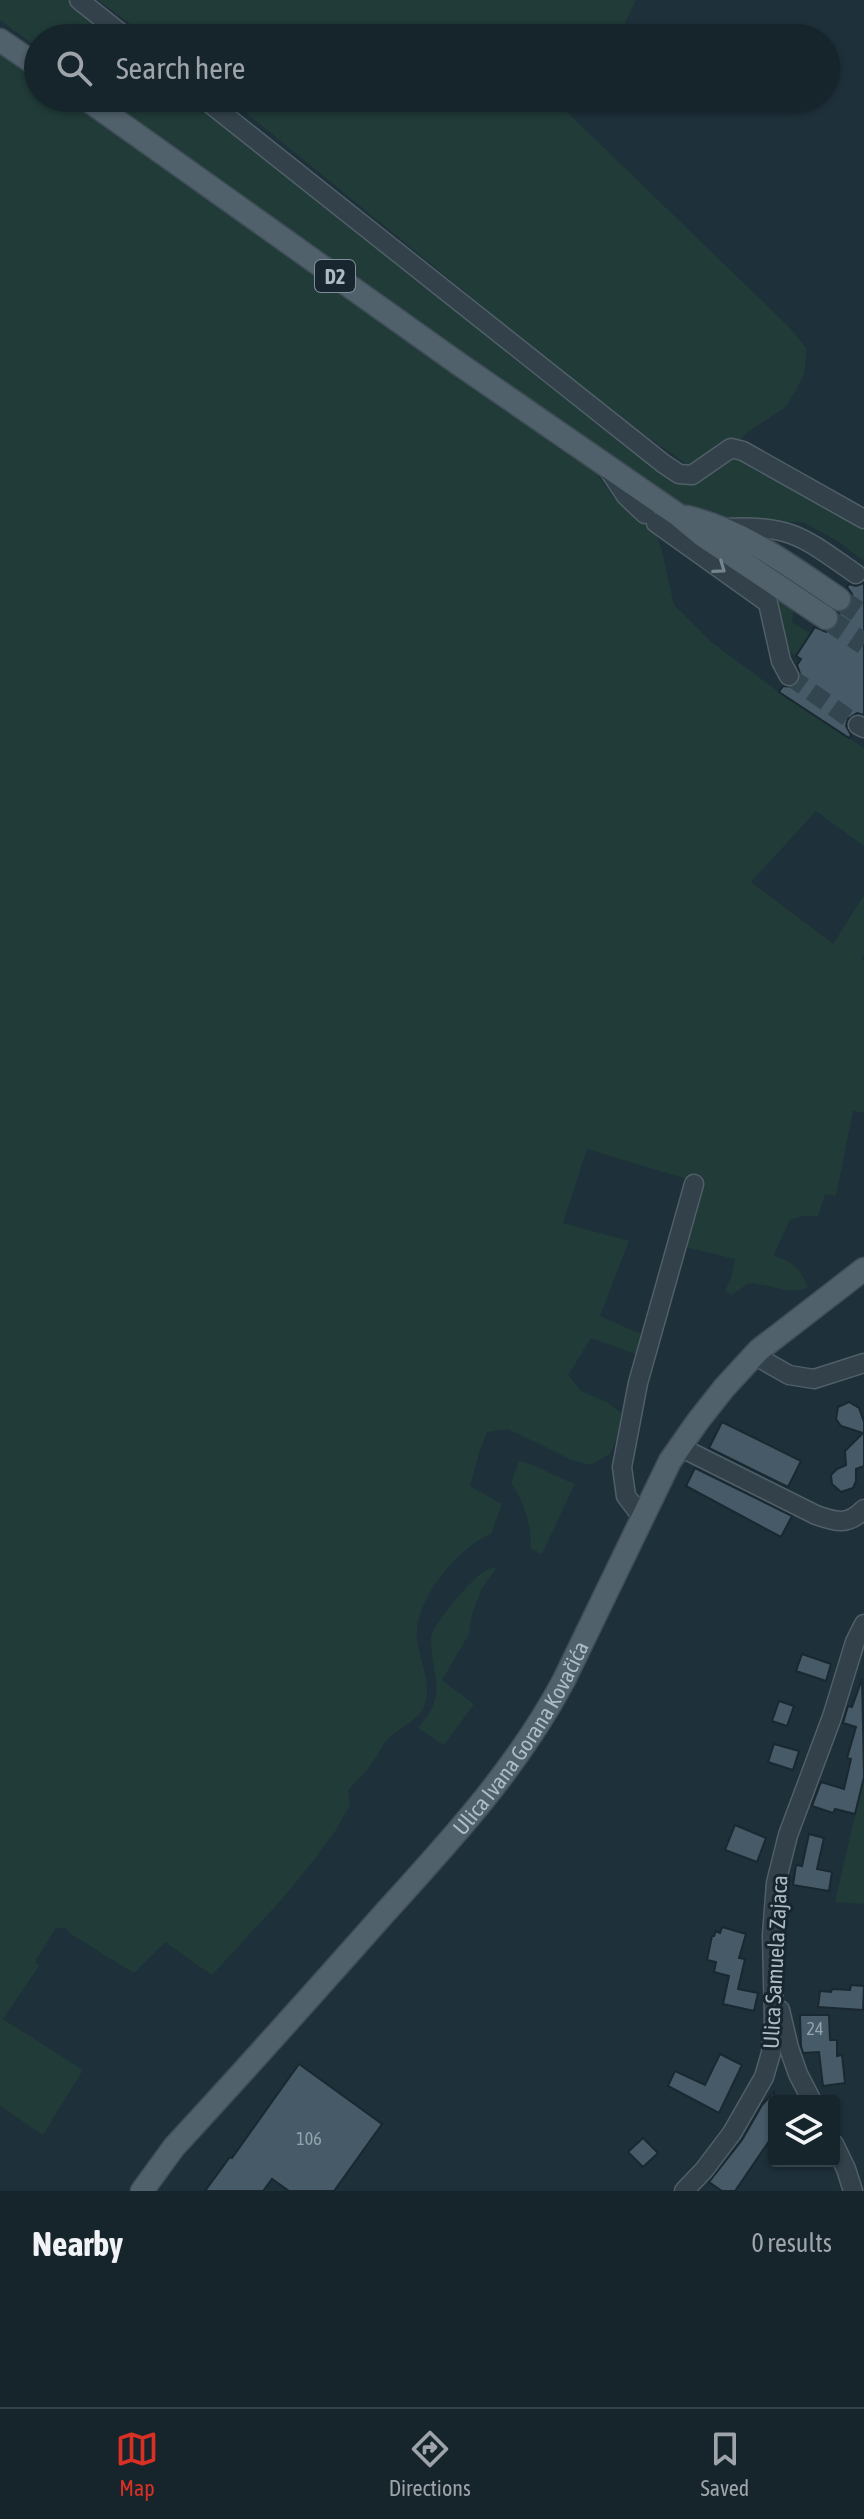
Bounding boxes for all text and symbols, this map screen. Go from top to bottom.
search box [24,24,840,112]
icon: search [52,46,96,90]
text: Search here [116,51,245,85]
road number: D2 [315,260,355,292]
one-way arrow [711,558,725,573]
street label: Ulica Ivana Gorana Kovačića [447,1637,594,1840]
street label: Ulica Samuela Zajaca [757,1874,793,2050]
house number: 24 [807,2018,823,2039]
map controls [768,2095,840,2167]
button: layers [768,2095,840,2167]
house number: 106 [296,2128,322,2149]
text: Nearby [32,2224,123,2263]
text: 0 results [751,2228,832,2258]
tab: Map [115,2427,159,2501]
tab: Directions [389,2427,471,2501]
tab: Saved [700,2427,749,2501]

